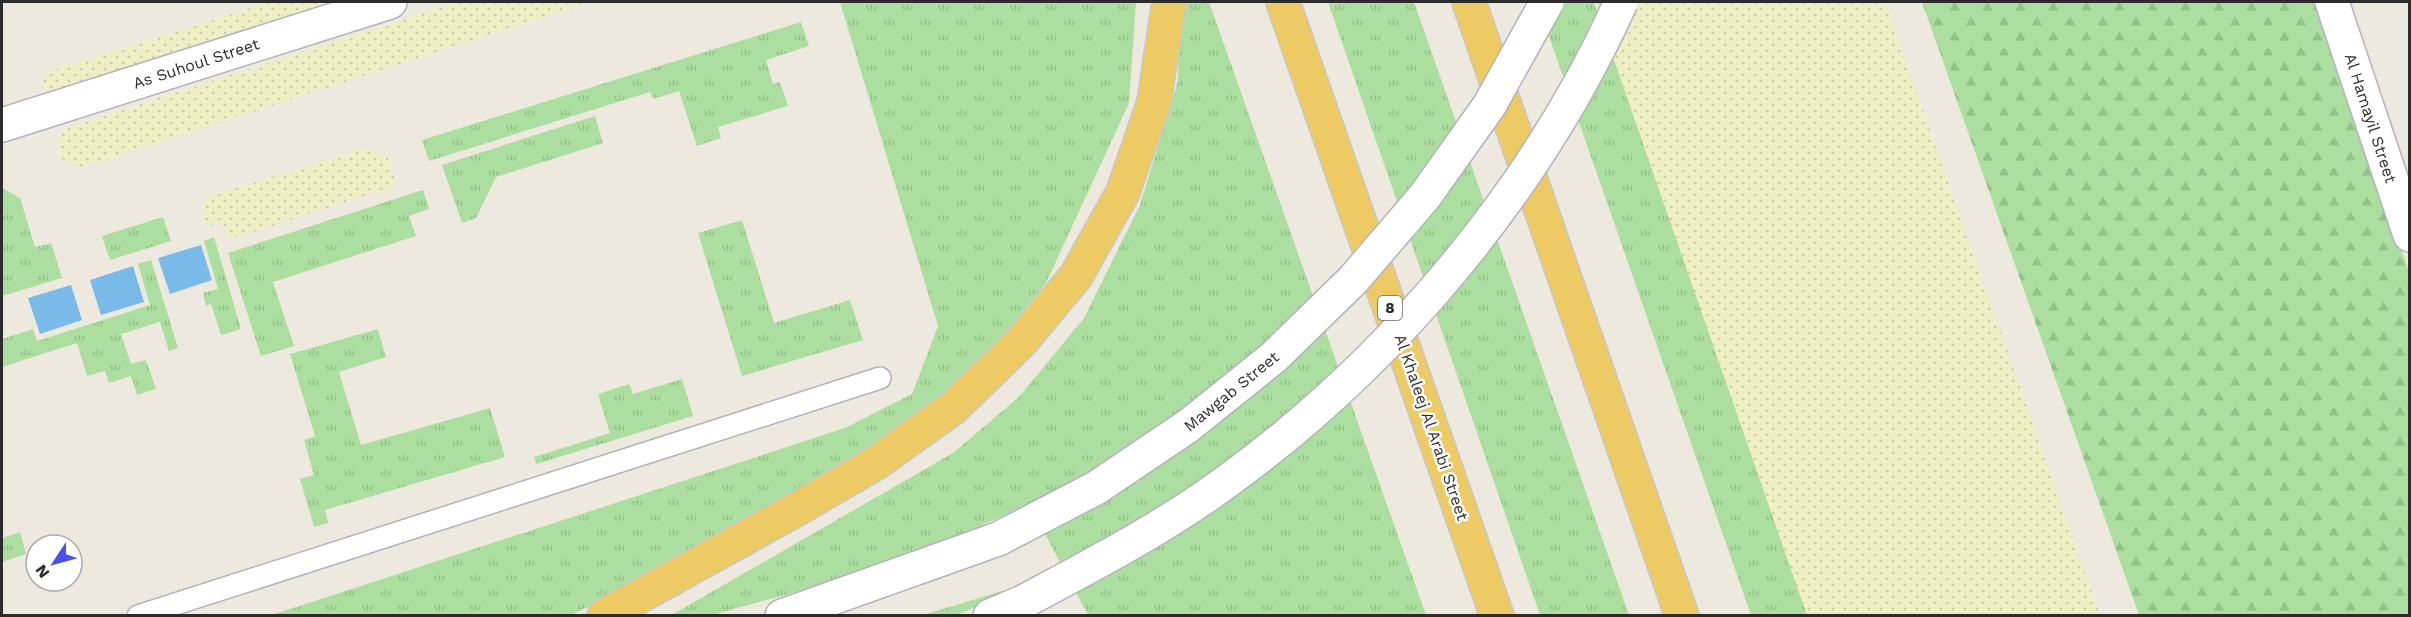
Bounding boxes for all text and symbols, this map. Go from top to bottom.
street label: As Suhoul Street [131,34,262,93]
street label: Al Hamayil Street [2341,51,2401,186]
road number: 8 [1378,296,1402,320]
street label: Al Khaleej Al Arabi Street [1391,332,1472,523]
street label: Mawgab Street [1180,347,1283,436]
north arrow [24,533,84,593]
text: N [31,561,53,582]

